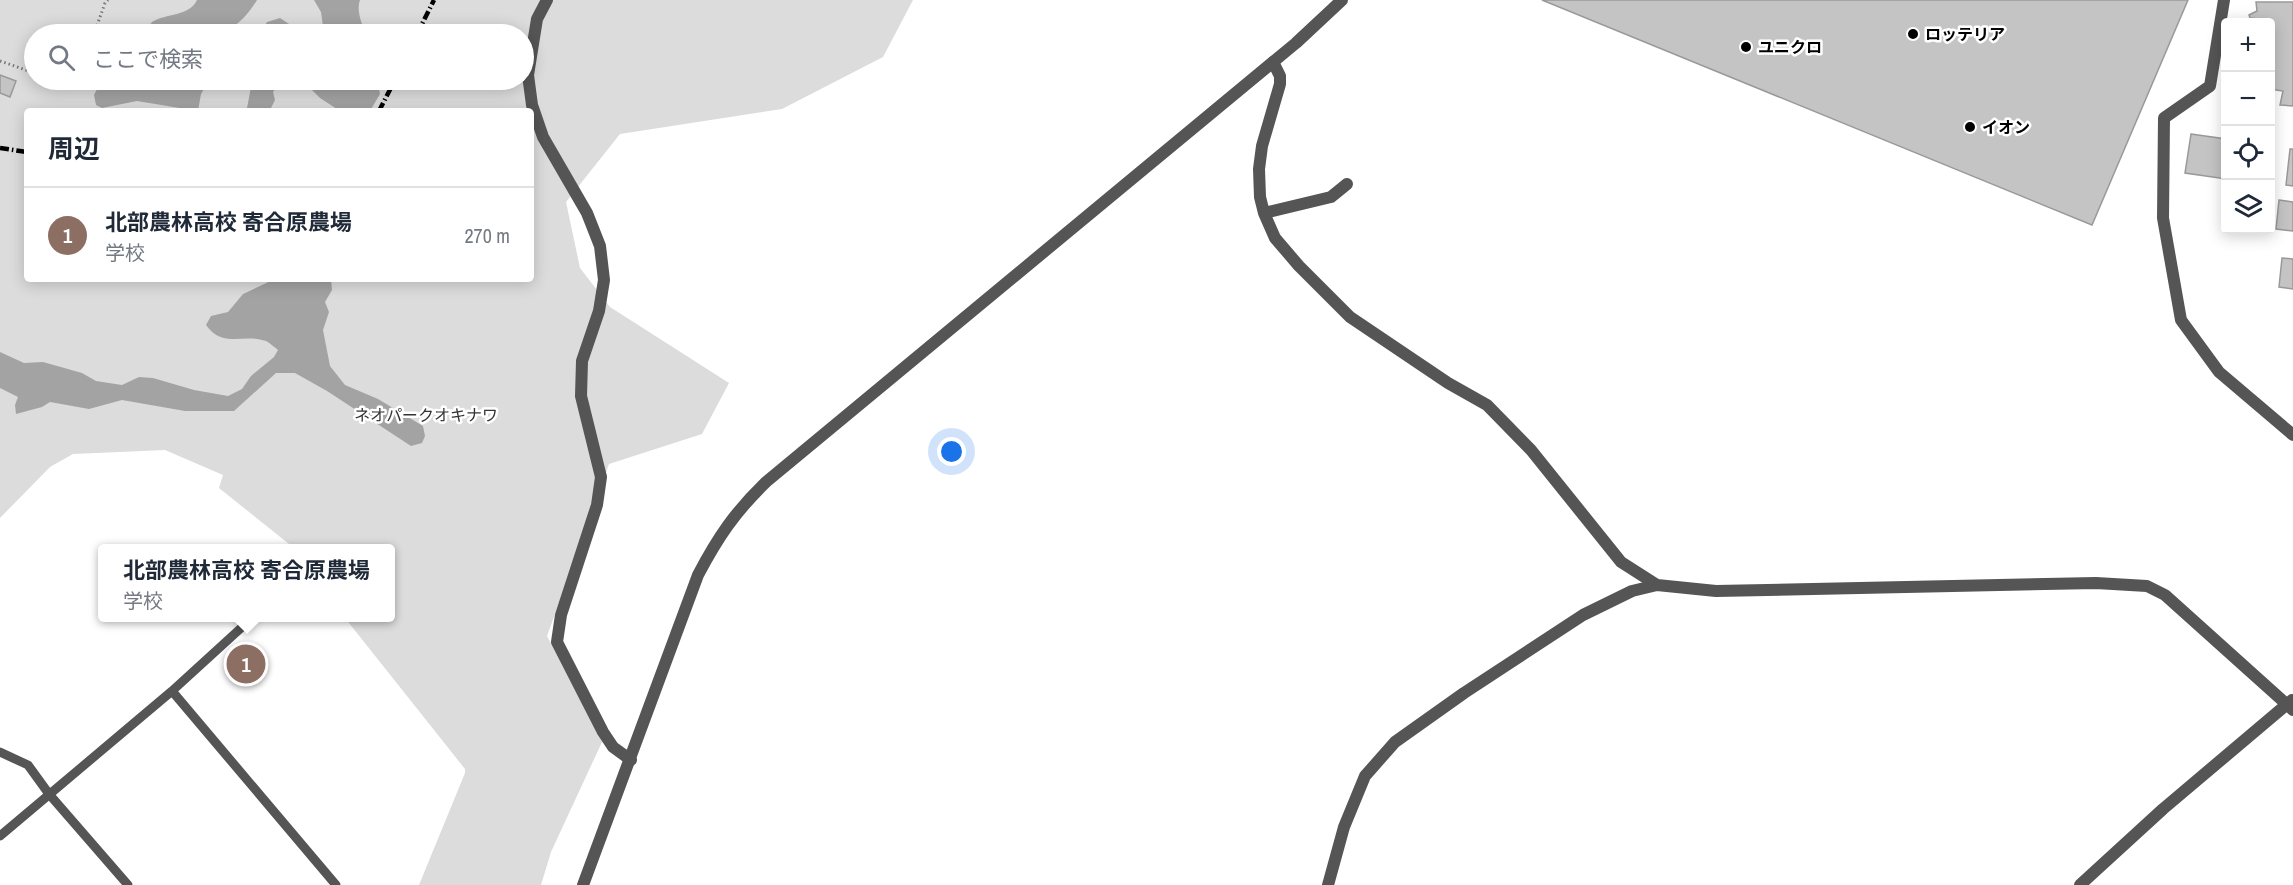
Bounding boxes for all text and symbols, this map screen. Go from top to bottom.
map controls [2221,18,2275,234]
button: + [2221,18,2275,72]
place label: ロッテリア [1925,23,2005,45]
search box [24,24,534,90]
marker: ロッテリア [1906,27,1920,41]
place label: ユニクロ [1758,36,1822,58]
marker: ユニクロ [1739,40,1753,54]
icon: search [45,41,78,74]
text: ここで検索 [93,44,203,74]
button: − [2221,72,2275,126]
place label: イオン [1982,116,2030,138]
marker: イオン [1963,120,1977,134]
button: locate [2221,126,2275,180]
text: 周辺 [48,131,100,166]
button: layers [2221,180,2275,234]
text: 北部農林高校 寄合原農場 [105,207,352,237]
text: 1 [63,222,72,249]
text: 270 m [464,222,510,249]
text: 学校 [105,239,145,266]
park label: ネオパークオキナワ [354,404,498,426]
your location [937,437,966,466]
popup [98,544,395,622]
text: 北部農林高校 寄合原農場 [123,555,370,585]
text: 学校 [123,587,163,614]
pin: 1 [226,642,266,686]

